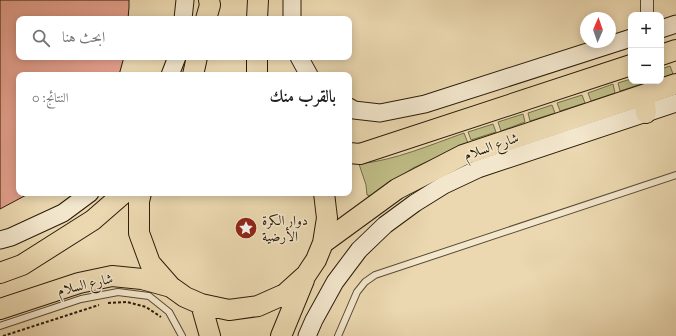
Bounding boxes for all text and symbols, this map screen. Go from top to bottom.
north arrow [580,12,616,48]
map controls [628,12,664,84]
button: + [628,12,664,48]
search box [16,16,352,60]
icon: search [30,27,52,49]
text: ابحث هنا [62,28,105,46]
button: − [628,48,664,84]
text: بالقرب منك [270,86,336,107]
text: النتائج: 0 [32,90,68,106]
street label: شارع السلام [462,129,522,168]
place label: دوار الكرة الأرضية [262,212,308,245]
place icon: دوار الكرة الأرضية [233,215,259,241]
street label: شارع السلام [56,270,116,303]

